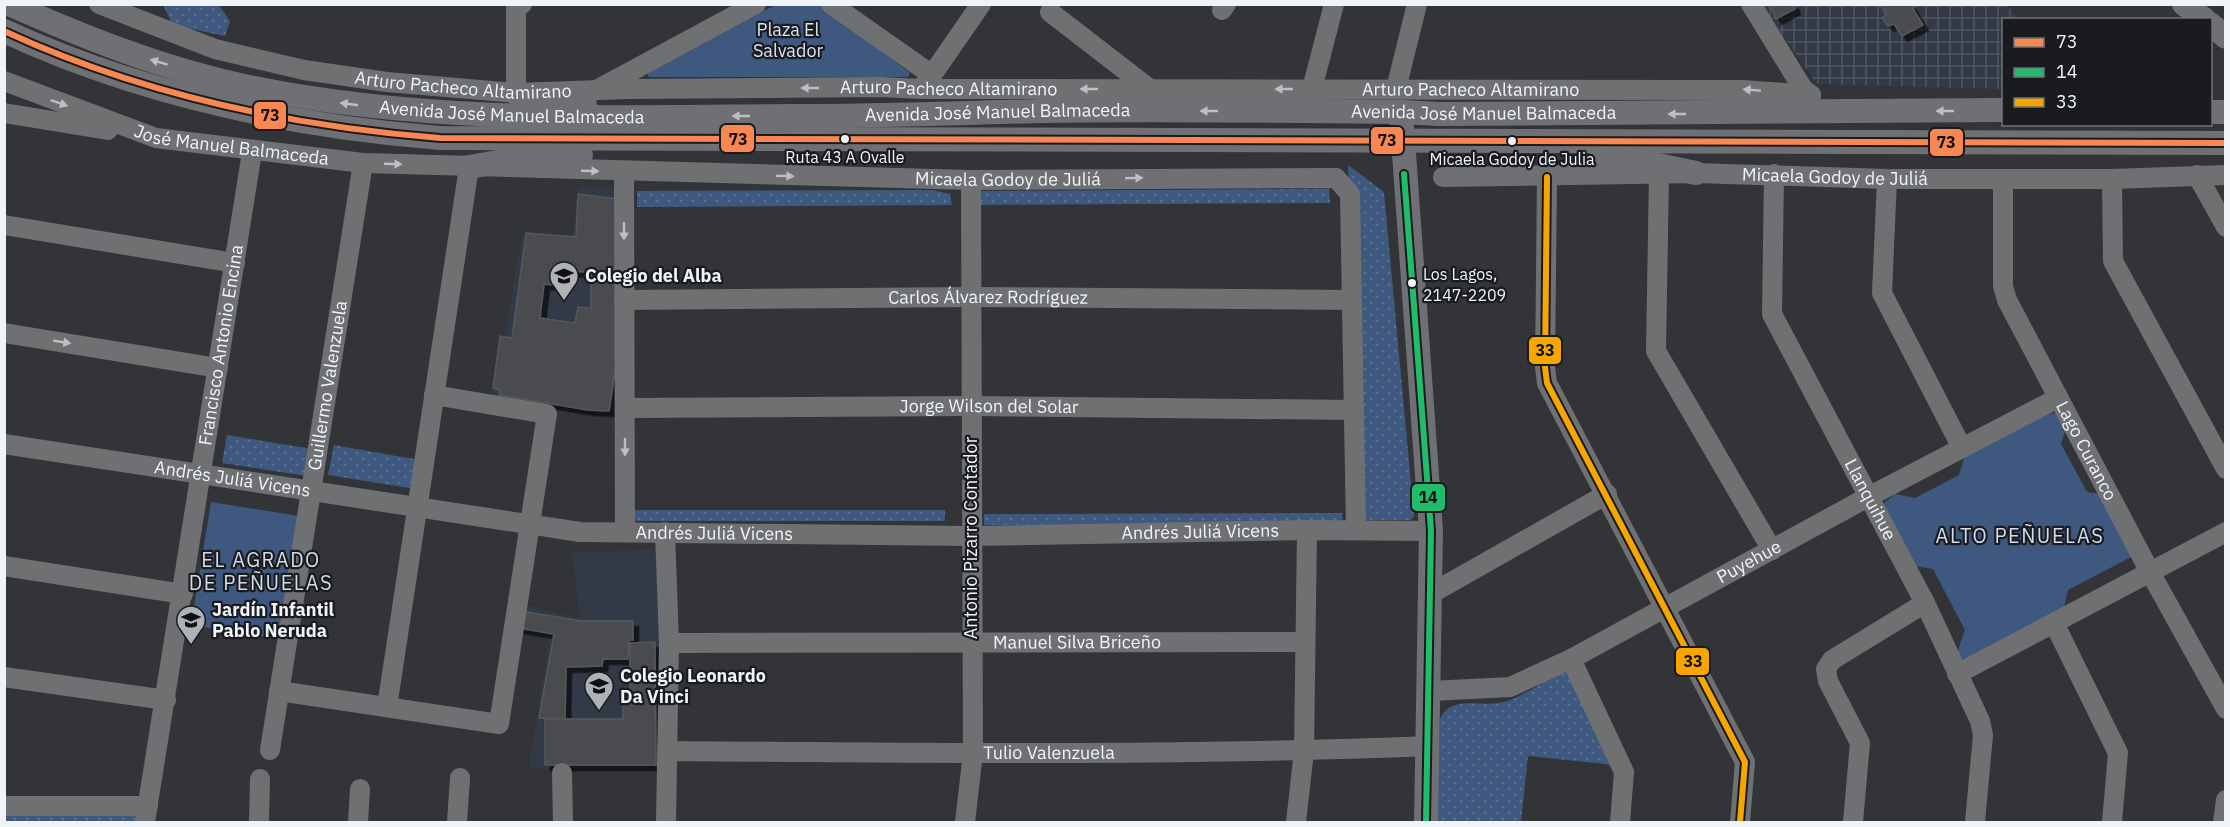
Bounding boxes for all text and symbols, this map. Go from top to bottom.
park label: Plaza El Salvador [753,18,824,62]
legend [2002,18,2212,126]
text: 73 [2056,30,2078,53]
one-way arrow [150,57,168,66]
text: 14 [2056,60,2078,83]
street label: Arturo Pacheco Altamirano [353,65,572,104]
street label: Arturo Pacheco Altamirano [840,75,1057,100]
street label: Arturo Pacheco Altamirano [1362,78,1579,101]
one-way arrow [801,83,820,93]
one-way arrow [1080,84,1099,94]
one-way arrow [1275,84,1294,94]
one-way arrow [1743,86,1762,95]
text: 33 [2056,90,2078,113]
street label: Avenida José Manuel Balmaceda [378,95,645,128]
street label: Avenida José Manuel Balmaceda [865,98,1131,126]
one-way arrow [50,99,68,108]
one-way arrow [339,100,358,109]
street label: Avenida José Manuel Balmaceda [1351,100,1617,125]
line badge: 73 [253,101,287,130]
text: 73 [260,105,280,125]
one-way arrow [1200,106,1219,116]
one-way arrow [1936,106,1955,116]
one-way arrow [1668,109,1687,119]
one-way arrow [732,111,751,121]
street label: José Manuel Balmaceda [131,119,330,170]
line badge: 73 [720,124,755,153]
line badge: 73 [1370,126,1404,155]
line badge: 73 [1929,128,1964,157]
text: 73 [728,129,748,149]
text: 73 [1377,130,1397,150]
text: 73 [1936,132,1956,152]
marker: Ruta 43 A Ovalle [839,133,851,145]
marker: Micaela Godoy de Julia [1506,135,1518,147]
place label: Ruta 43 A Ovalle [785,147,905,167]
place label: Micaela Godoy de Julia [1429,149,1595,169]
one-way arrow [384,160,403,169]
street label: Micaela Godoy de Juliá [1742,162,1928,190]
one-way arrow [581,166,600,176]
street label: Micaela Godoy de Juliá [915,166,1101,191]
one-way arrow [776,171,795,181]
one-way arrow [1124,173,1143,183]
one-way arrow [619,221,629,240]
street label: Francisco Antonio Encina [193,242,248,447]
school or university icon: Colegio del Alba [548,260,580,302]
place label: Colegio del Alba [585,264,722,287]
place label: Los Lagos, 2147-2209 [1423,264,1506,305]
marker: Los Lagos, 2147-2209 [1406,277,1418,289]
street label: Carlos Álvarez Rodríguez [888,285,1088,309]
street label: Guillermo Valenzuela [302,299,352,472]
line badge: 33 [1528,336,1562,365]
one-way arrow [53,338,72,347]
text: 33 [1535,340,1555,360]
street label: Jorge Wilson del Solar [899,394,1079,418]
street label: Lago Curanco [2051,397,2122,504]
street label: Antonio Pizarro Contador [959,436,982,639]
one-way arrow [620,437,630,456]
street label: Llanquihue [1840,454,1902,544]
street label: Andrés Juliá Vicens [153,455,312,502]
line badge: 14 [1411,483,1446,512]
text: 14 [1418,487,1438,507]
street label: Andrés Juliá Vicens [1121,519,1279,544]
street label: Andrés Juliá Vicens [635,521,793,545]
district label: ALTO PEÑUELAS [1936,522,2104,549]
street label: Puyehue [1712,534,1785,588]
district label: EL AGRADO DE PEÑUELAS [189,546,333,596]
place label: Jardín Infantil Pablo Neruda [212,598,335,642]
school or university icon: Jardín Infantil Pablo Neruda [175,604,207,646]
street label: Manuel Silva Briceño [993,630,1161,653]
line badge: 33 [1675,647,1710,676]
text: 33 [1683,651,1703,671]
place label: Colegio Leonardo Da Vinci [620,664,766,708]
school or university icon: Colegio Leonardo Da Vinci [583,670,615,712]
street label: Tulio Valenzuela [983,741,1115,764]

